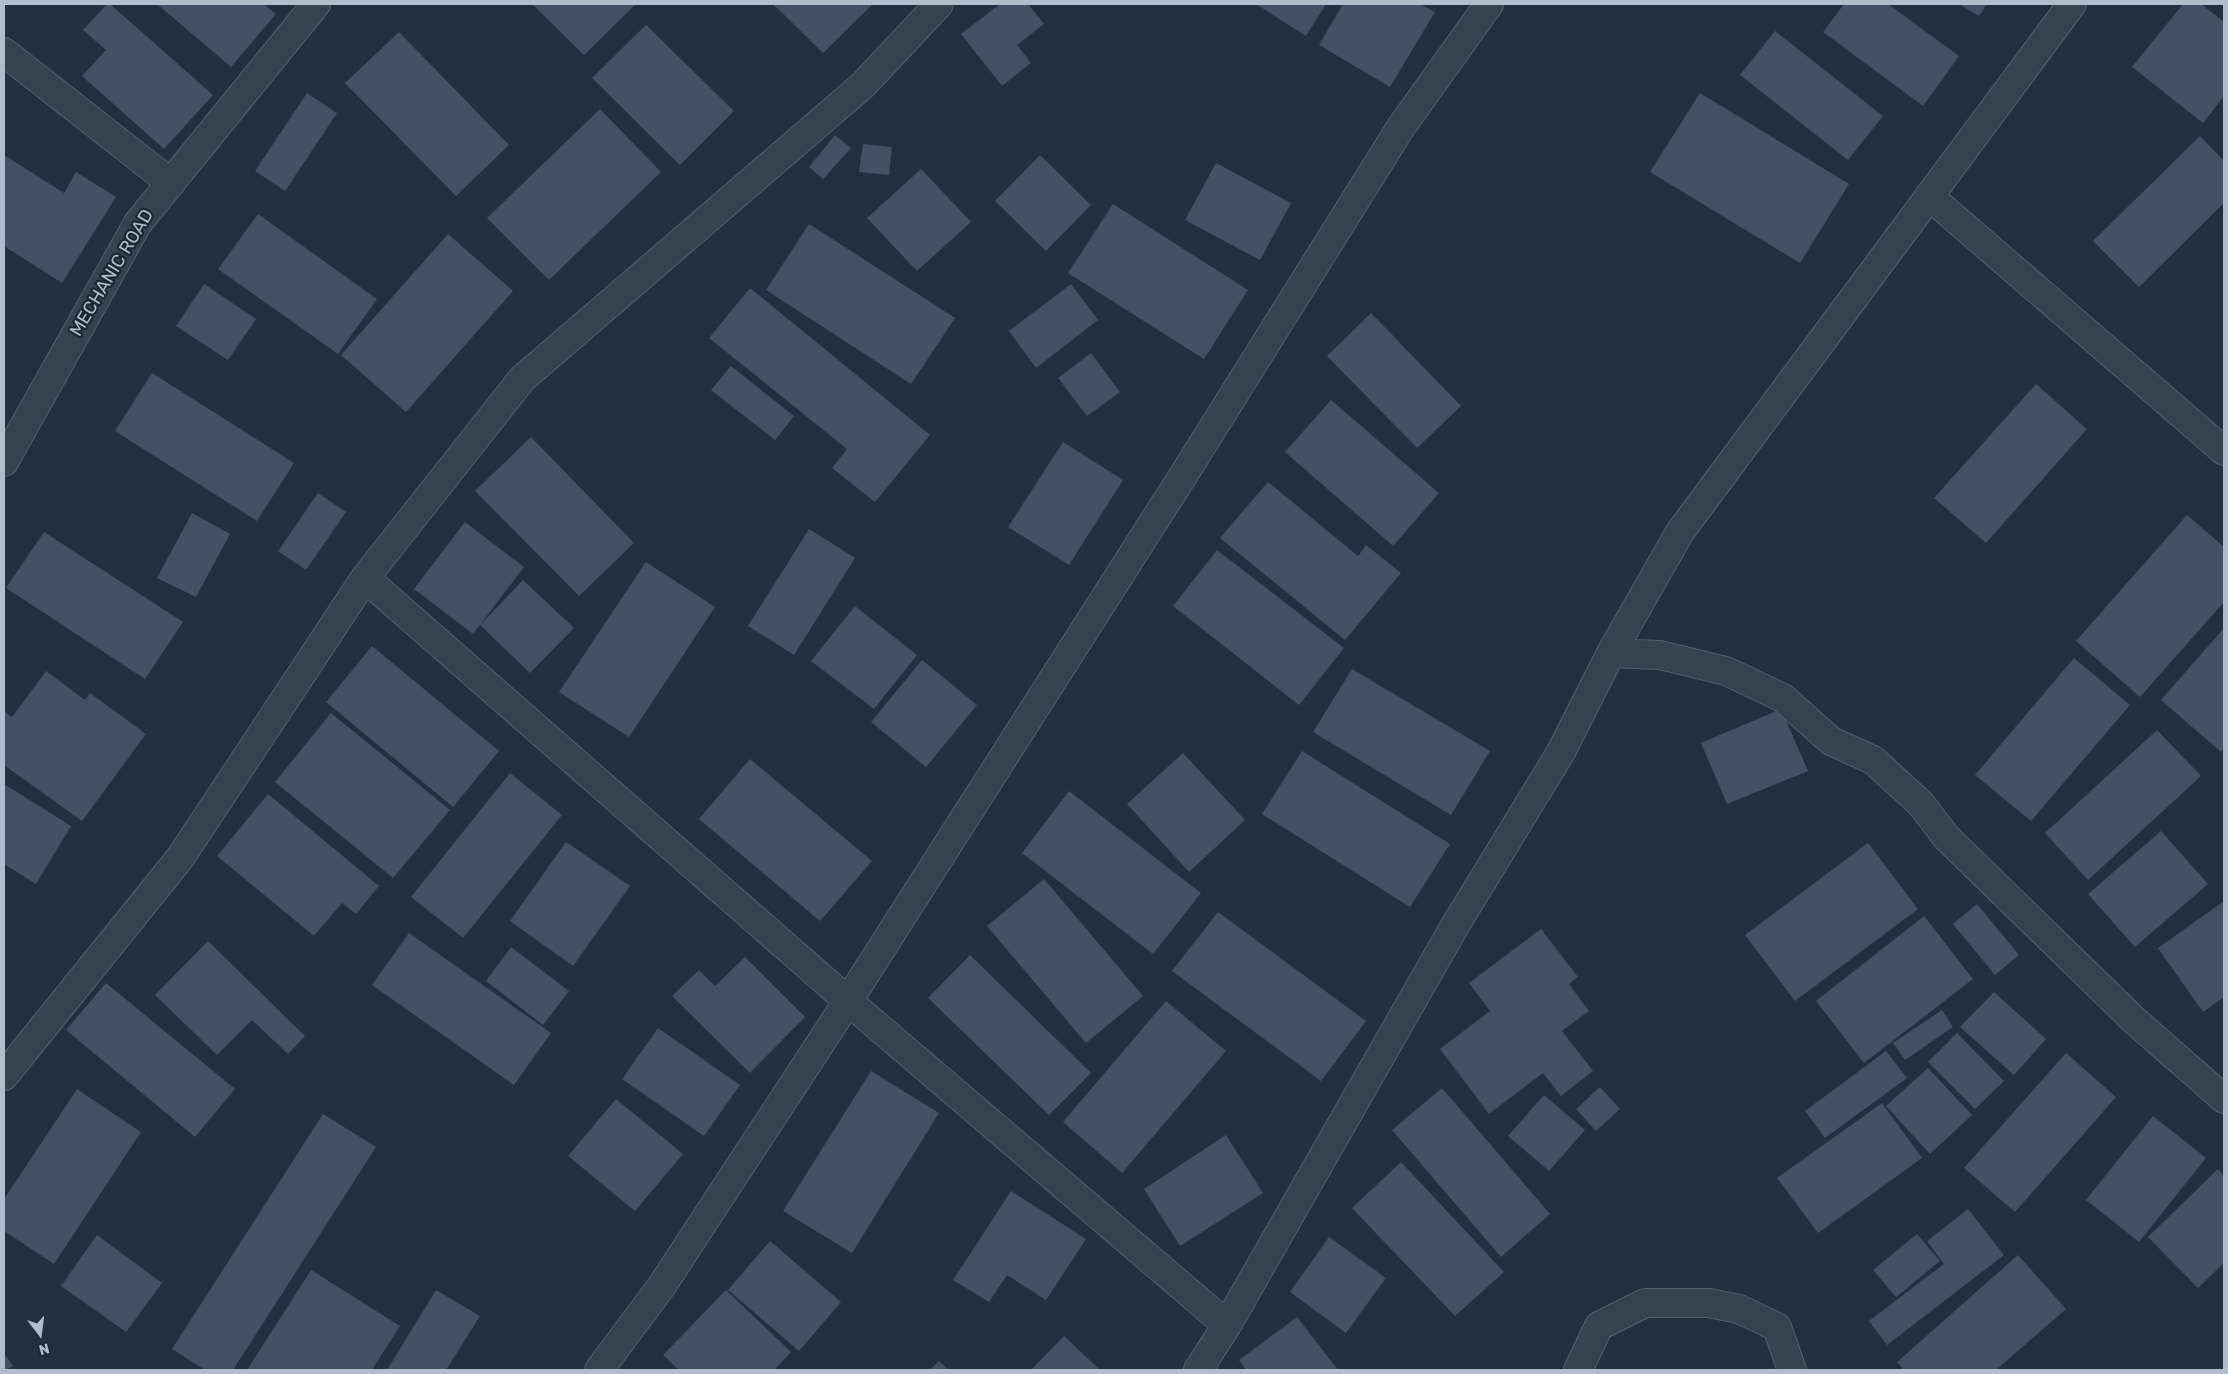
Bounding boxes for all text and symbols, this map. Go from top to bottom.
street label: MECHANIC ROAD [66,206,158,340]
north arrow [15,1309,65,1359]
text: N [37,1339,51,1358]

